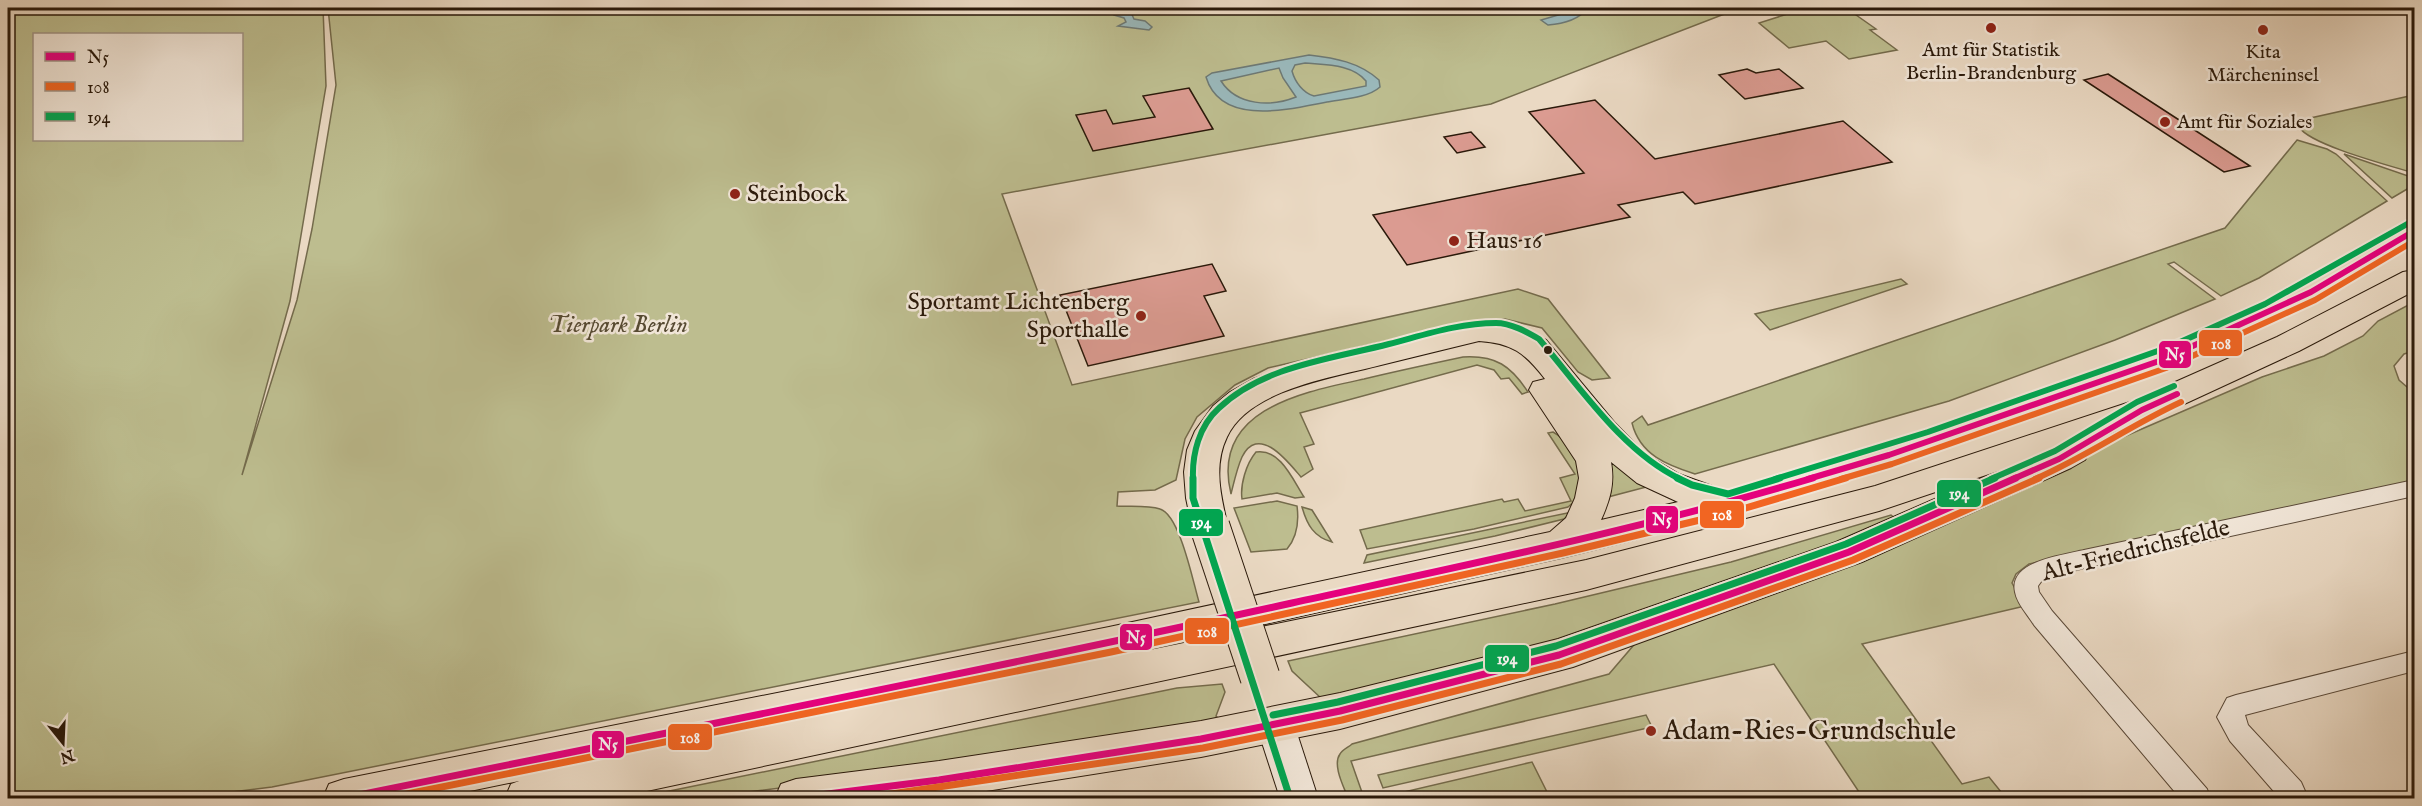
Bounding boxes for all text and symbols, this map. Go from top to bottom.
marker: Amt für Statistik Berlin-Brandenburg [1984,21,1998,35]
marker: Kita Märcheninsel [2256,23,2270,37]
legend [33,33,243,141]
place label: Amt für Statistik Berlin-Brandenburg [1906,38,2077,86]
place label: Kita Märcheninsel [2207,40,2319,88]
text: N5 [87,47,110,70]
text: 108 [87,77,110,100]
text: 194 [87,107,110,130]
place label: Amt für Soziales [2176,110,2312,135]
marker: Amt für Soziales [2158,115,2172,129]
place label: Steinbock [747,179,847,210]
marker: Steinbock [728,187,742,201]
place label: Haus 16 [1466,226,1543,257]
marker: Haus 16 [1447,234,1461,248]
place label: Sportamt Lichtenberg Sporthalle [907,287,1130,346]
marker: Sportamt Lichtenberg Sporthalle [1134,309,1148,323]
park label: Tierpark Berlin [548,310,688,341]
line badge: 108 [2198,329,2243,357]
text: 108 [2211,335,2231,355]
line badge: N5 [2158,340,2192,369]
unlabelled marker [1542,344,1554,356]
text: N5 [2164,346,2185,366]
line badge: 194 [1936,479,1982,508]
text: 194 [1949,485,1971,505]
line badge: 108 [1699,500,1745,529]
line badge: N5 [1645,505,1679,534]
text: 108 [1712,506,1732,526]
line badge: 194 [1178,508,1224,537]
text: N5 [1651,511,1672,531]
street label: Alt-Friedrichsfelde [2038,513,2233,590]
text: 194 [1191,514,1213,534]
line badge: 108 [1184,617,1230,645]
line badge: N5 [1119,623,1153,651]
text: 108 [1197,623,1217,643]
text: N5 [1125,629,1146,649]
line badge: 194 [1484,644,1530,673]
text: 194 [1497,650,1519,670]
north arrow [33,713,93,773]
place label: Adam-Ries-Grundschule [1662,714,1956,749]
line badge: 108 [667,723,713,751]
marker: Adam-Ries-Grundschule [1644,724,1658,738]
text: 108 [680,729,700,749]
line badge: N5 [591,730,625,759]
text: N5 [597,736,618,756]
text: N [57,743,78,767]

